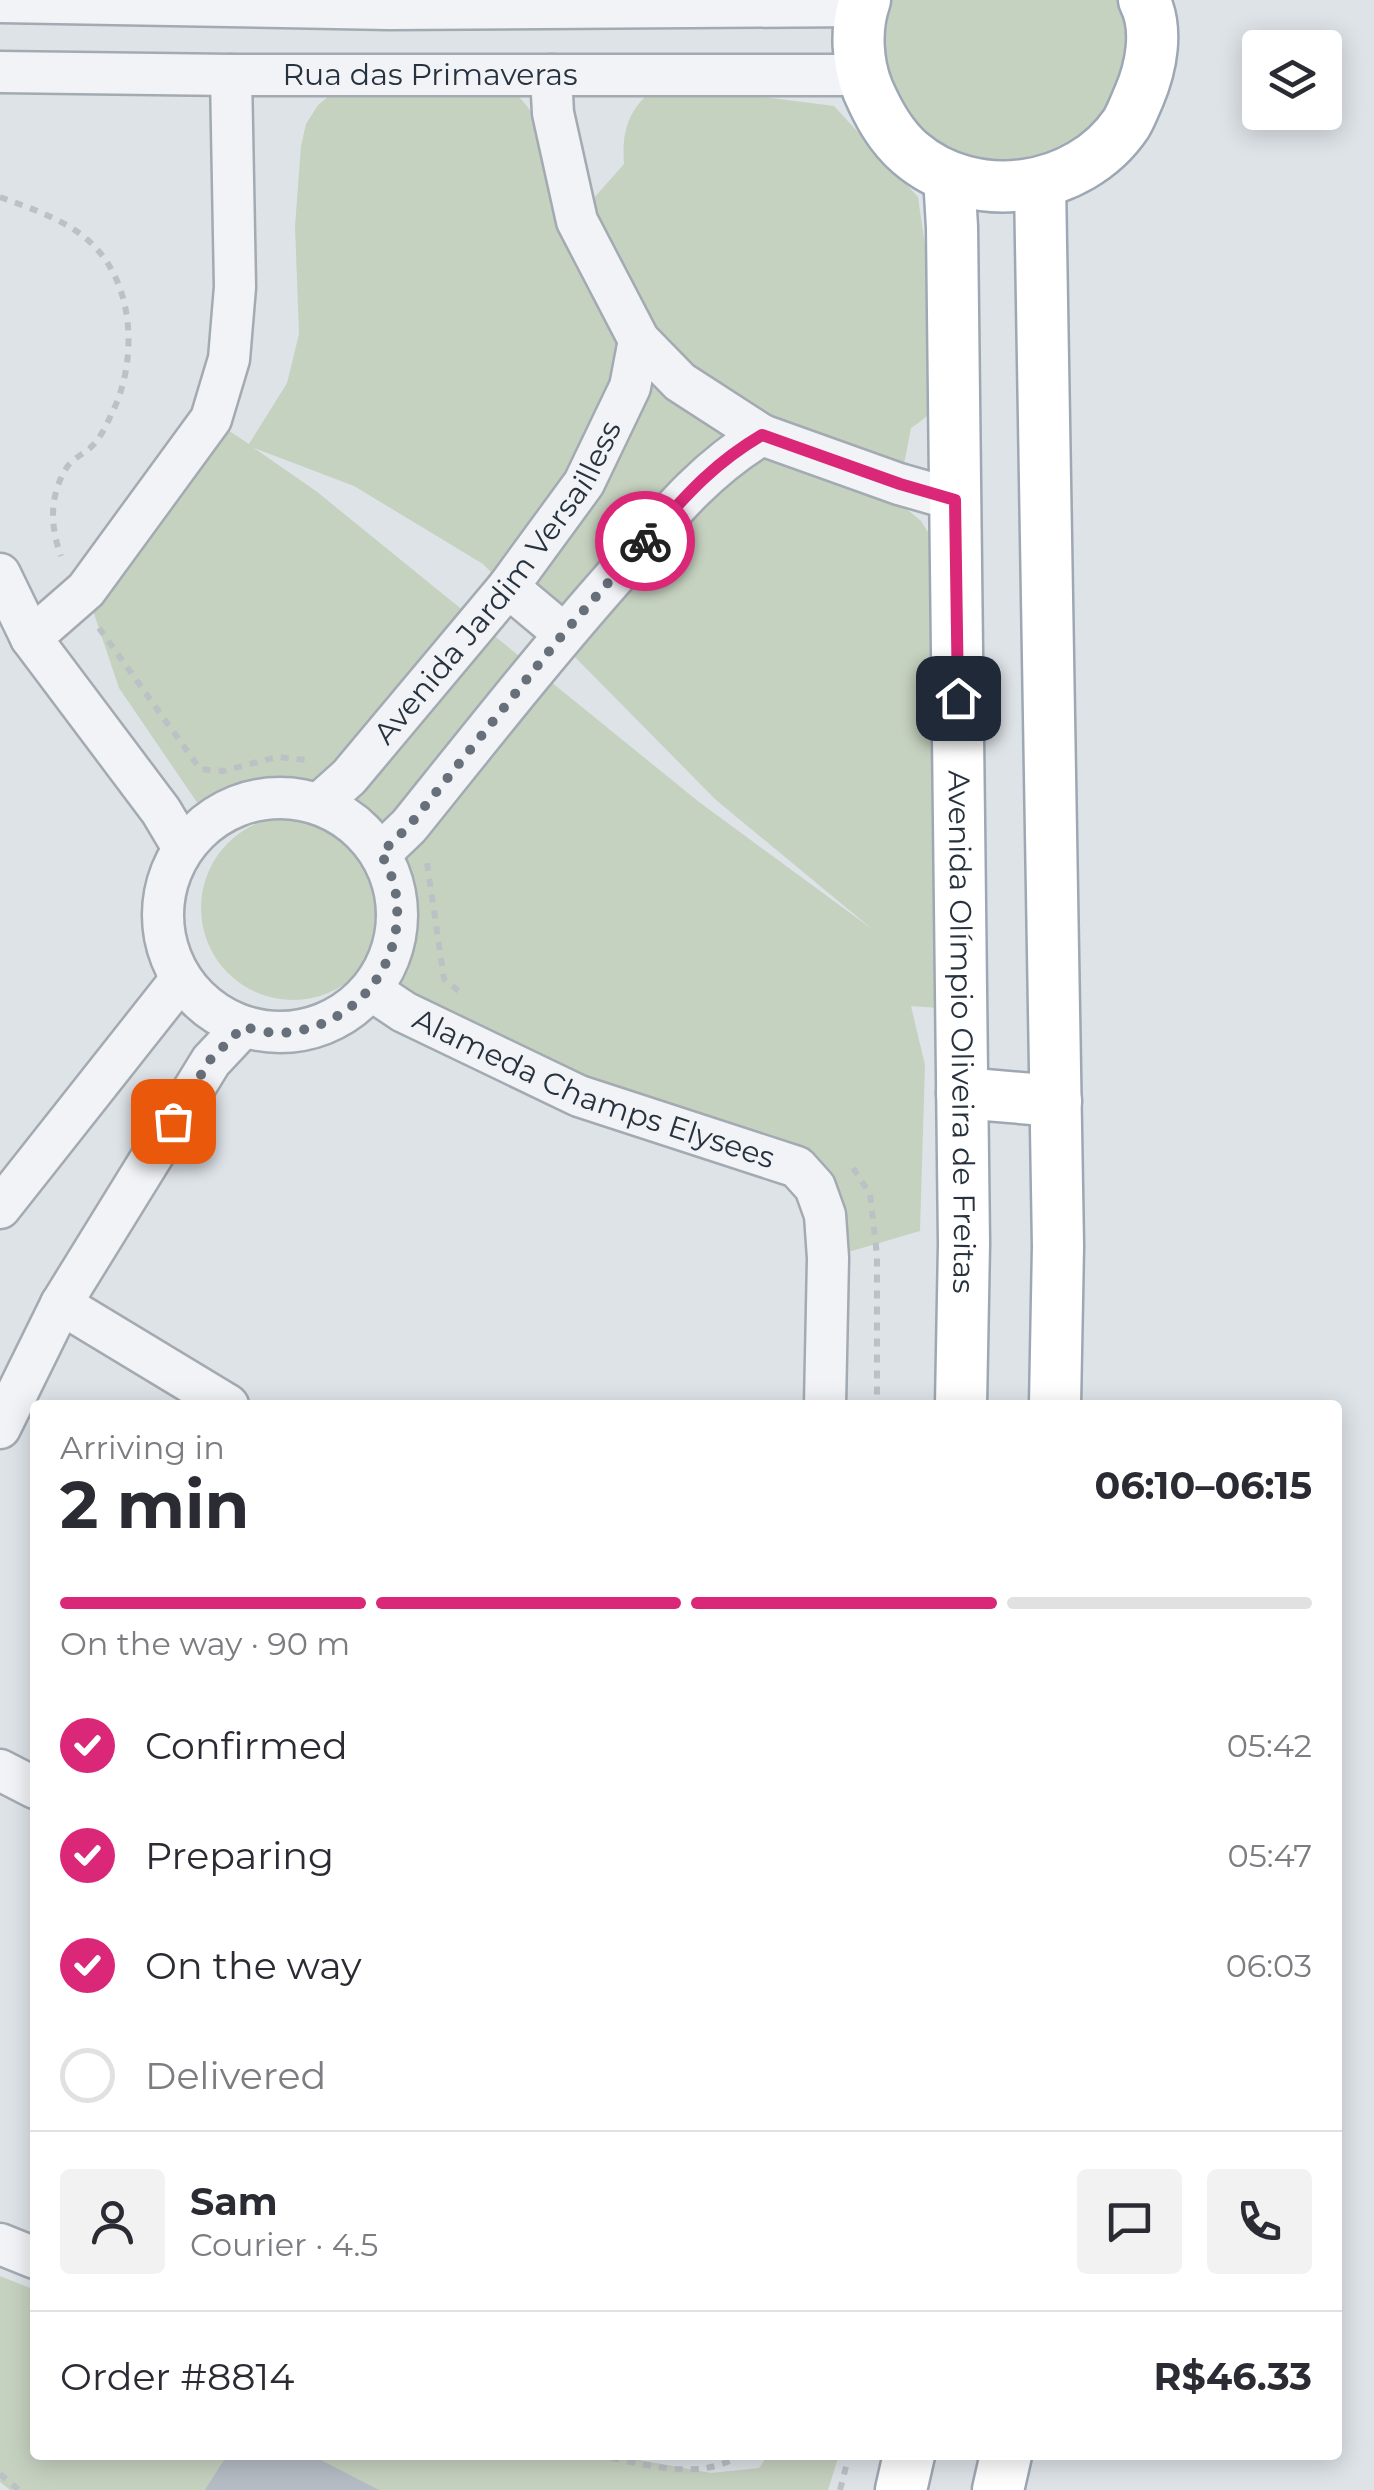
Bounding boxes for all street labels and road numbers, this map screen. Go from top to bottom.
street label: Rua das Primaveras [282,56,578,93]
street label: Avenida Jardim Versailless [366,414,629,751]
street label: Avenida Olímpio Oliveira de Freitas [940,770,983,1294]
street label: Alameda Champs Elysees [407,1000,779,1176]

